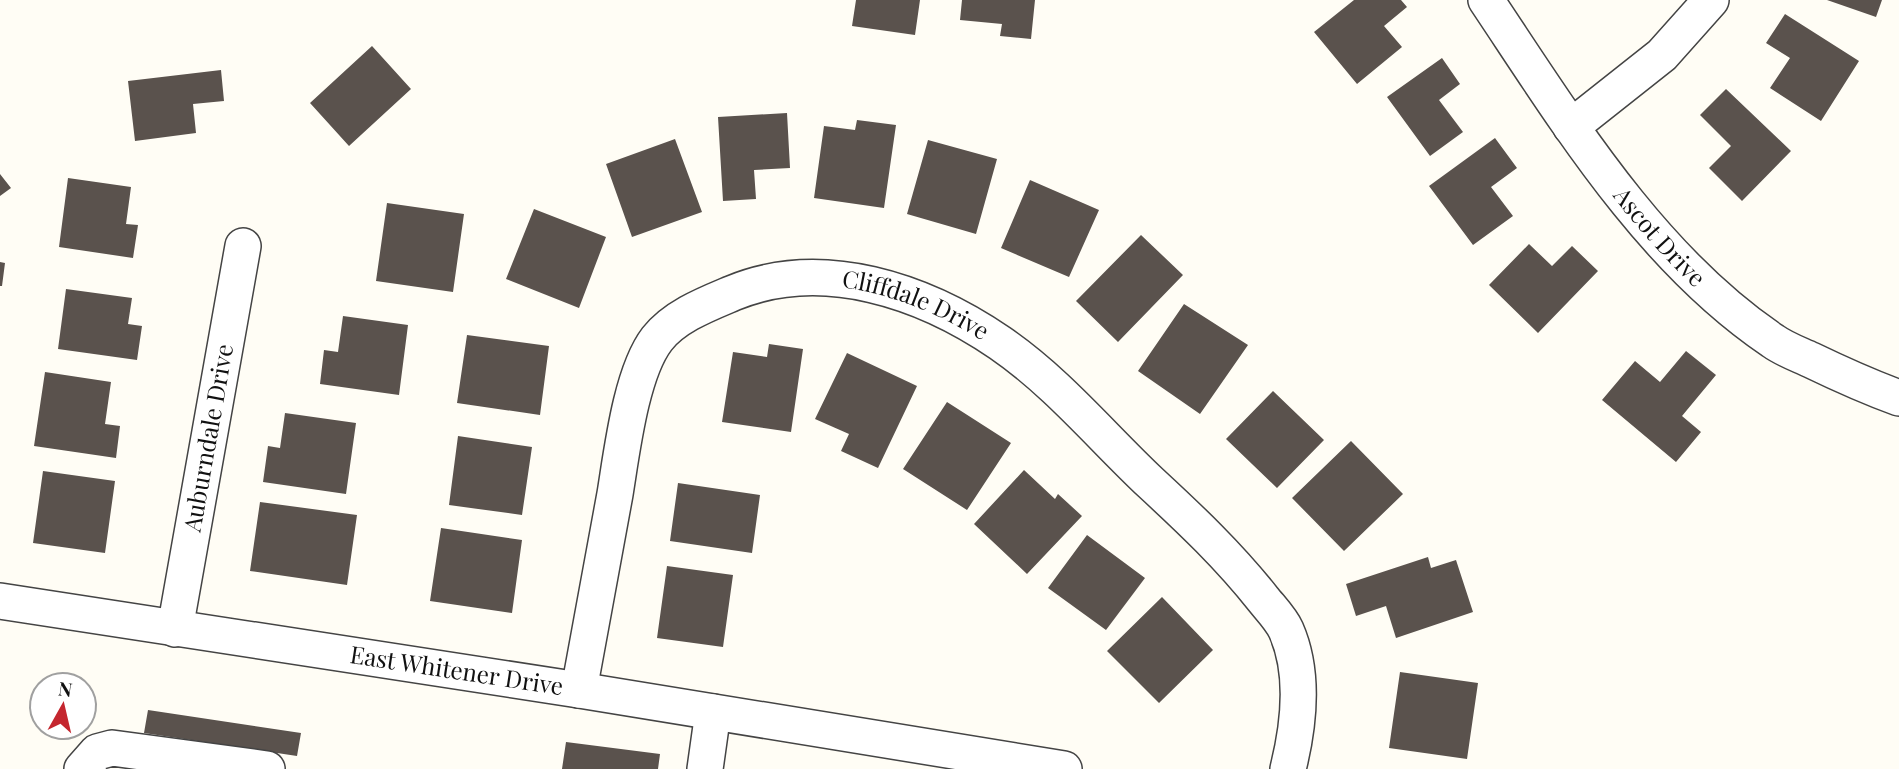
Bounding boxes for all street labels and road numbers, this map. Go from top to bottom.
street label: Ascot Drive [1607,179,1713,293]
street label: Cliffdale Drive [840,262,996,346]
street label: Auburndale Drive [174,341,239,535]
street label: East Whitener Drive [348,637,566,701]

